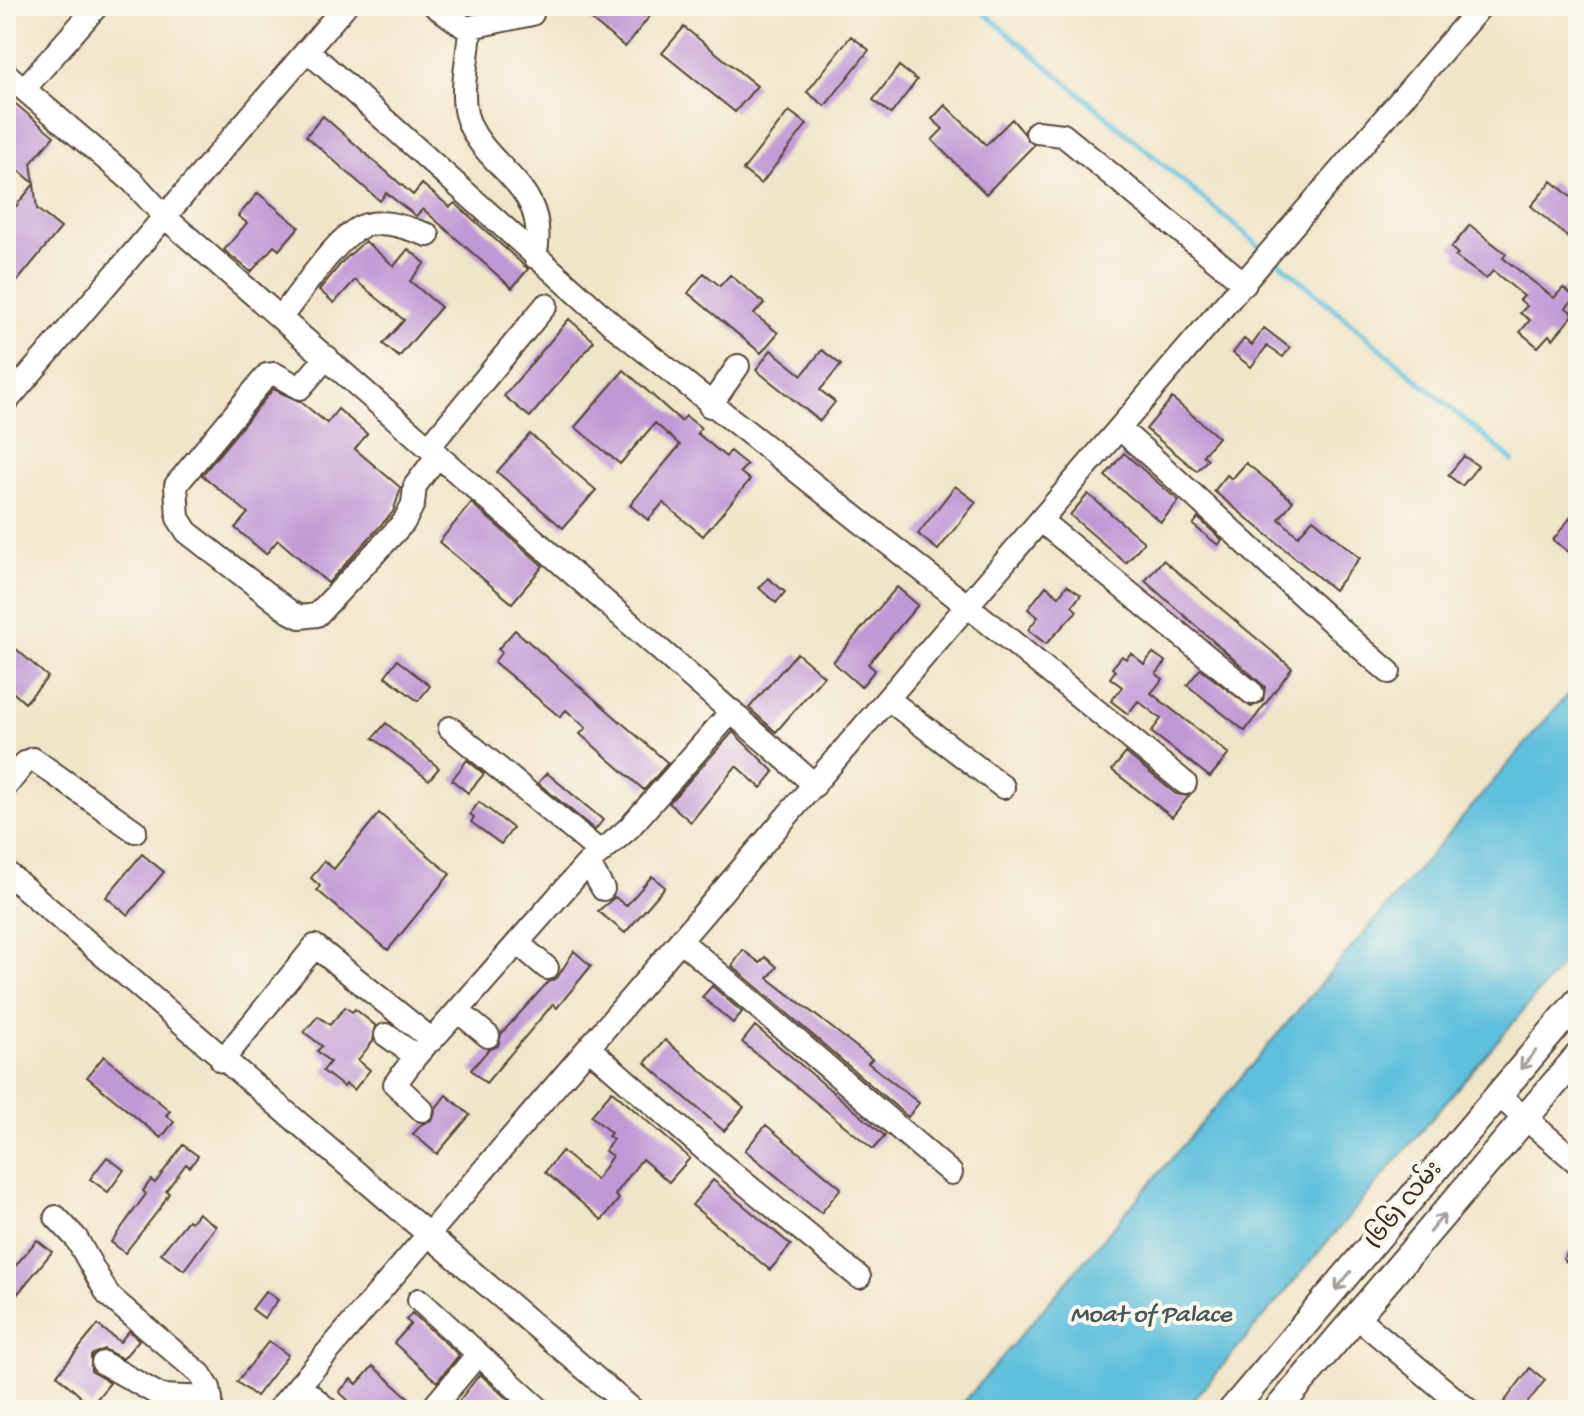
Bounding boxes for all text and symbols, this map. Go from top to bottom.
one-way arrow [1519,1050,1537,1070]
street label: (၆၆) လမ်း [1356,1153,1450,1256]
one-way arrow [1428,1214,1446,1234]
one-way arrow [1334,1270,1352,1291]
water label: Moat of Palace [1070,1301,1233,1332]

